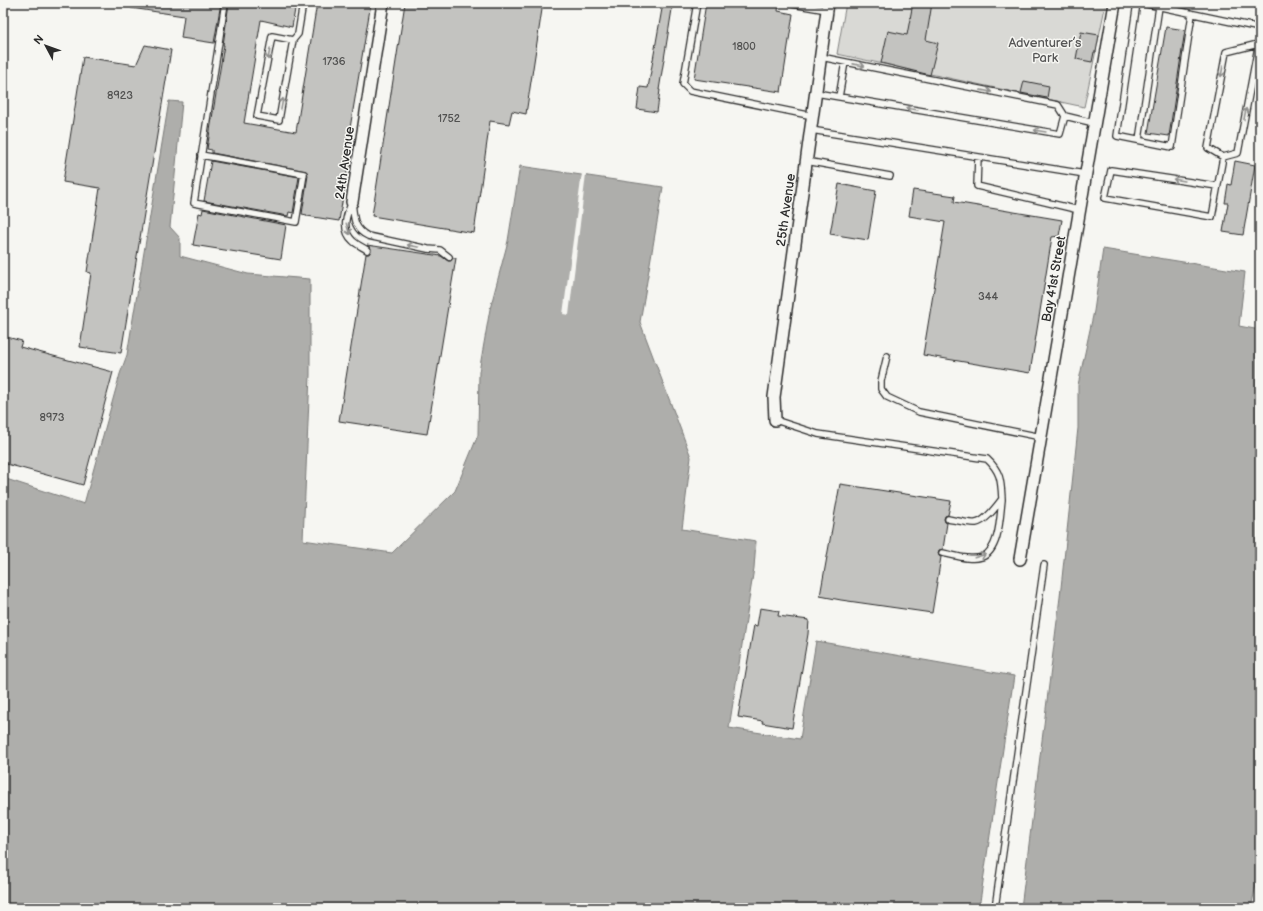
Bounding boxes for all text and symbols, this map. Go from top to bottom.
north arrow [26,26,66,66]
text: N [31,32,46,47]
park label: Adventurer’s Park [1008,35,1082,66]
house number: 1800 [732,40,756,53]
one-way arrow [265,47,273,60]
house number: 1736 [322,55,346,68]
one-way arrow [852,61,865,69]
one-way arrow [1218,64,1226,77]
one-way arrow [979,87,992,95]
house number: 8923 [107,89,133,102]
one-way arrow [278,98,286,111]
one-way arrow [906,105,919,113]
one-way arrow [1242,108,1250,121]
house number: 1752 [438,112,461,125]
street label: 24th Avenue [332,125,358,201]
one-way arrow [1034,127,1047,135]
street label: 25th Avenue [773,172,799,247]
one-way arrow [1173,176,1186,184]
one-way arrow [345,223,352,236]
street label: Bay 41st Street [1039,235,1069,323]
one-way arrow [407,241,420,249]
house number: 344 [978,290,998,303]
house number: 8973 [40,411,65,424]
one-way arrow [973,552,986,559]

